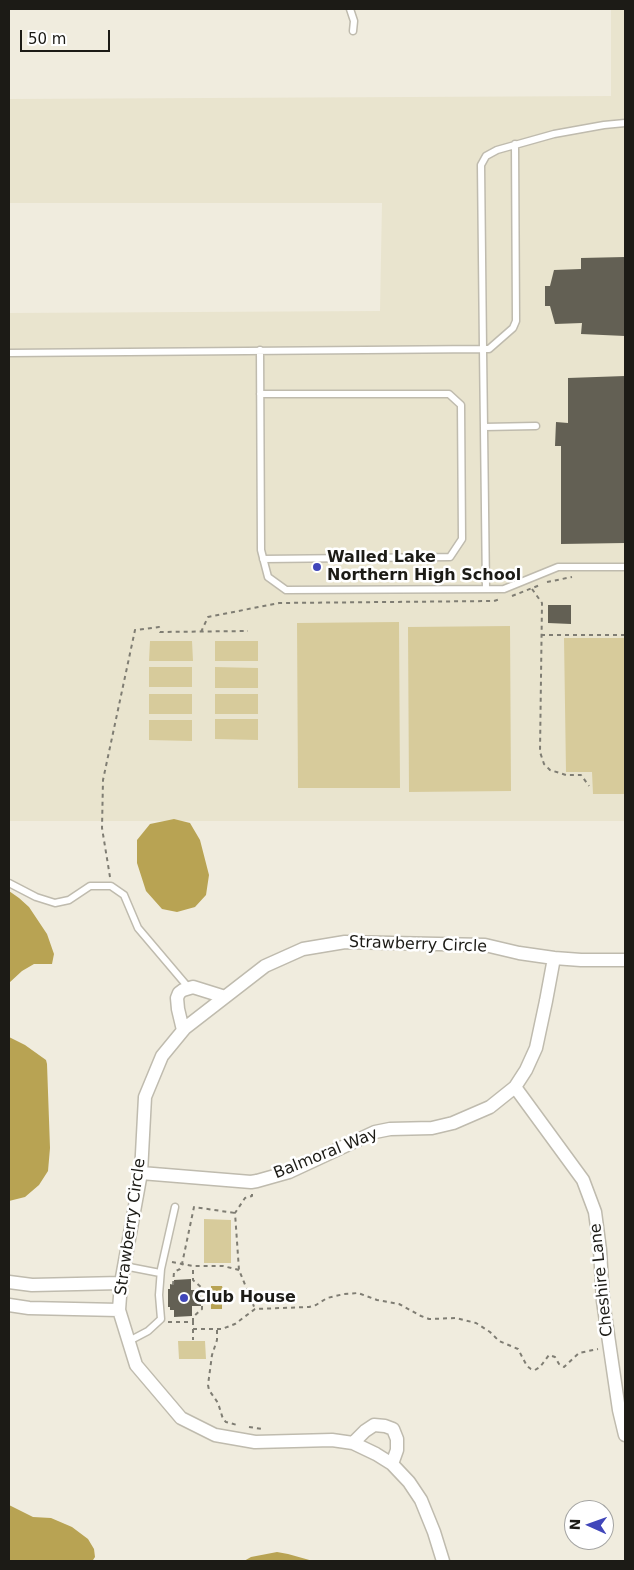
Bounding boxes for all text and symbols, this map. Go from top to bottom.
scale bar [22,20,112,52]
text: 50 m [28,30,66,48]
place label: Walled Lake Northern High School [327,548,521,586]
marker: Walled Lake Northern High School [311,561,323,573]
street label: Strawberry Circle [349,933,487,957]
street label: Balmoral Way [271,1124,381,1184]
street label: Strawberry Circle [112,1157,150,1297]
street label: Cheshire Lane [586,1222,618,1338]
place label: Club House [194,1288,296,1308]
marker: Club House [178,1292,190,1304]
north arrow [564,1500,614,1550]
text: N [567,1518,583,1531]

